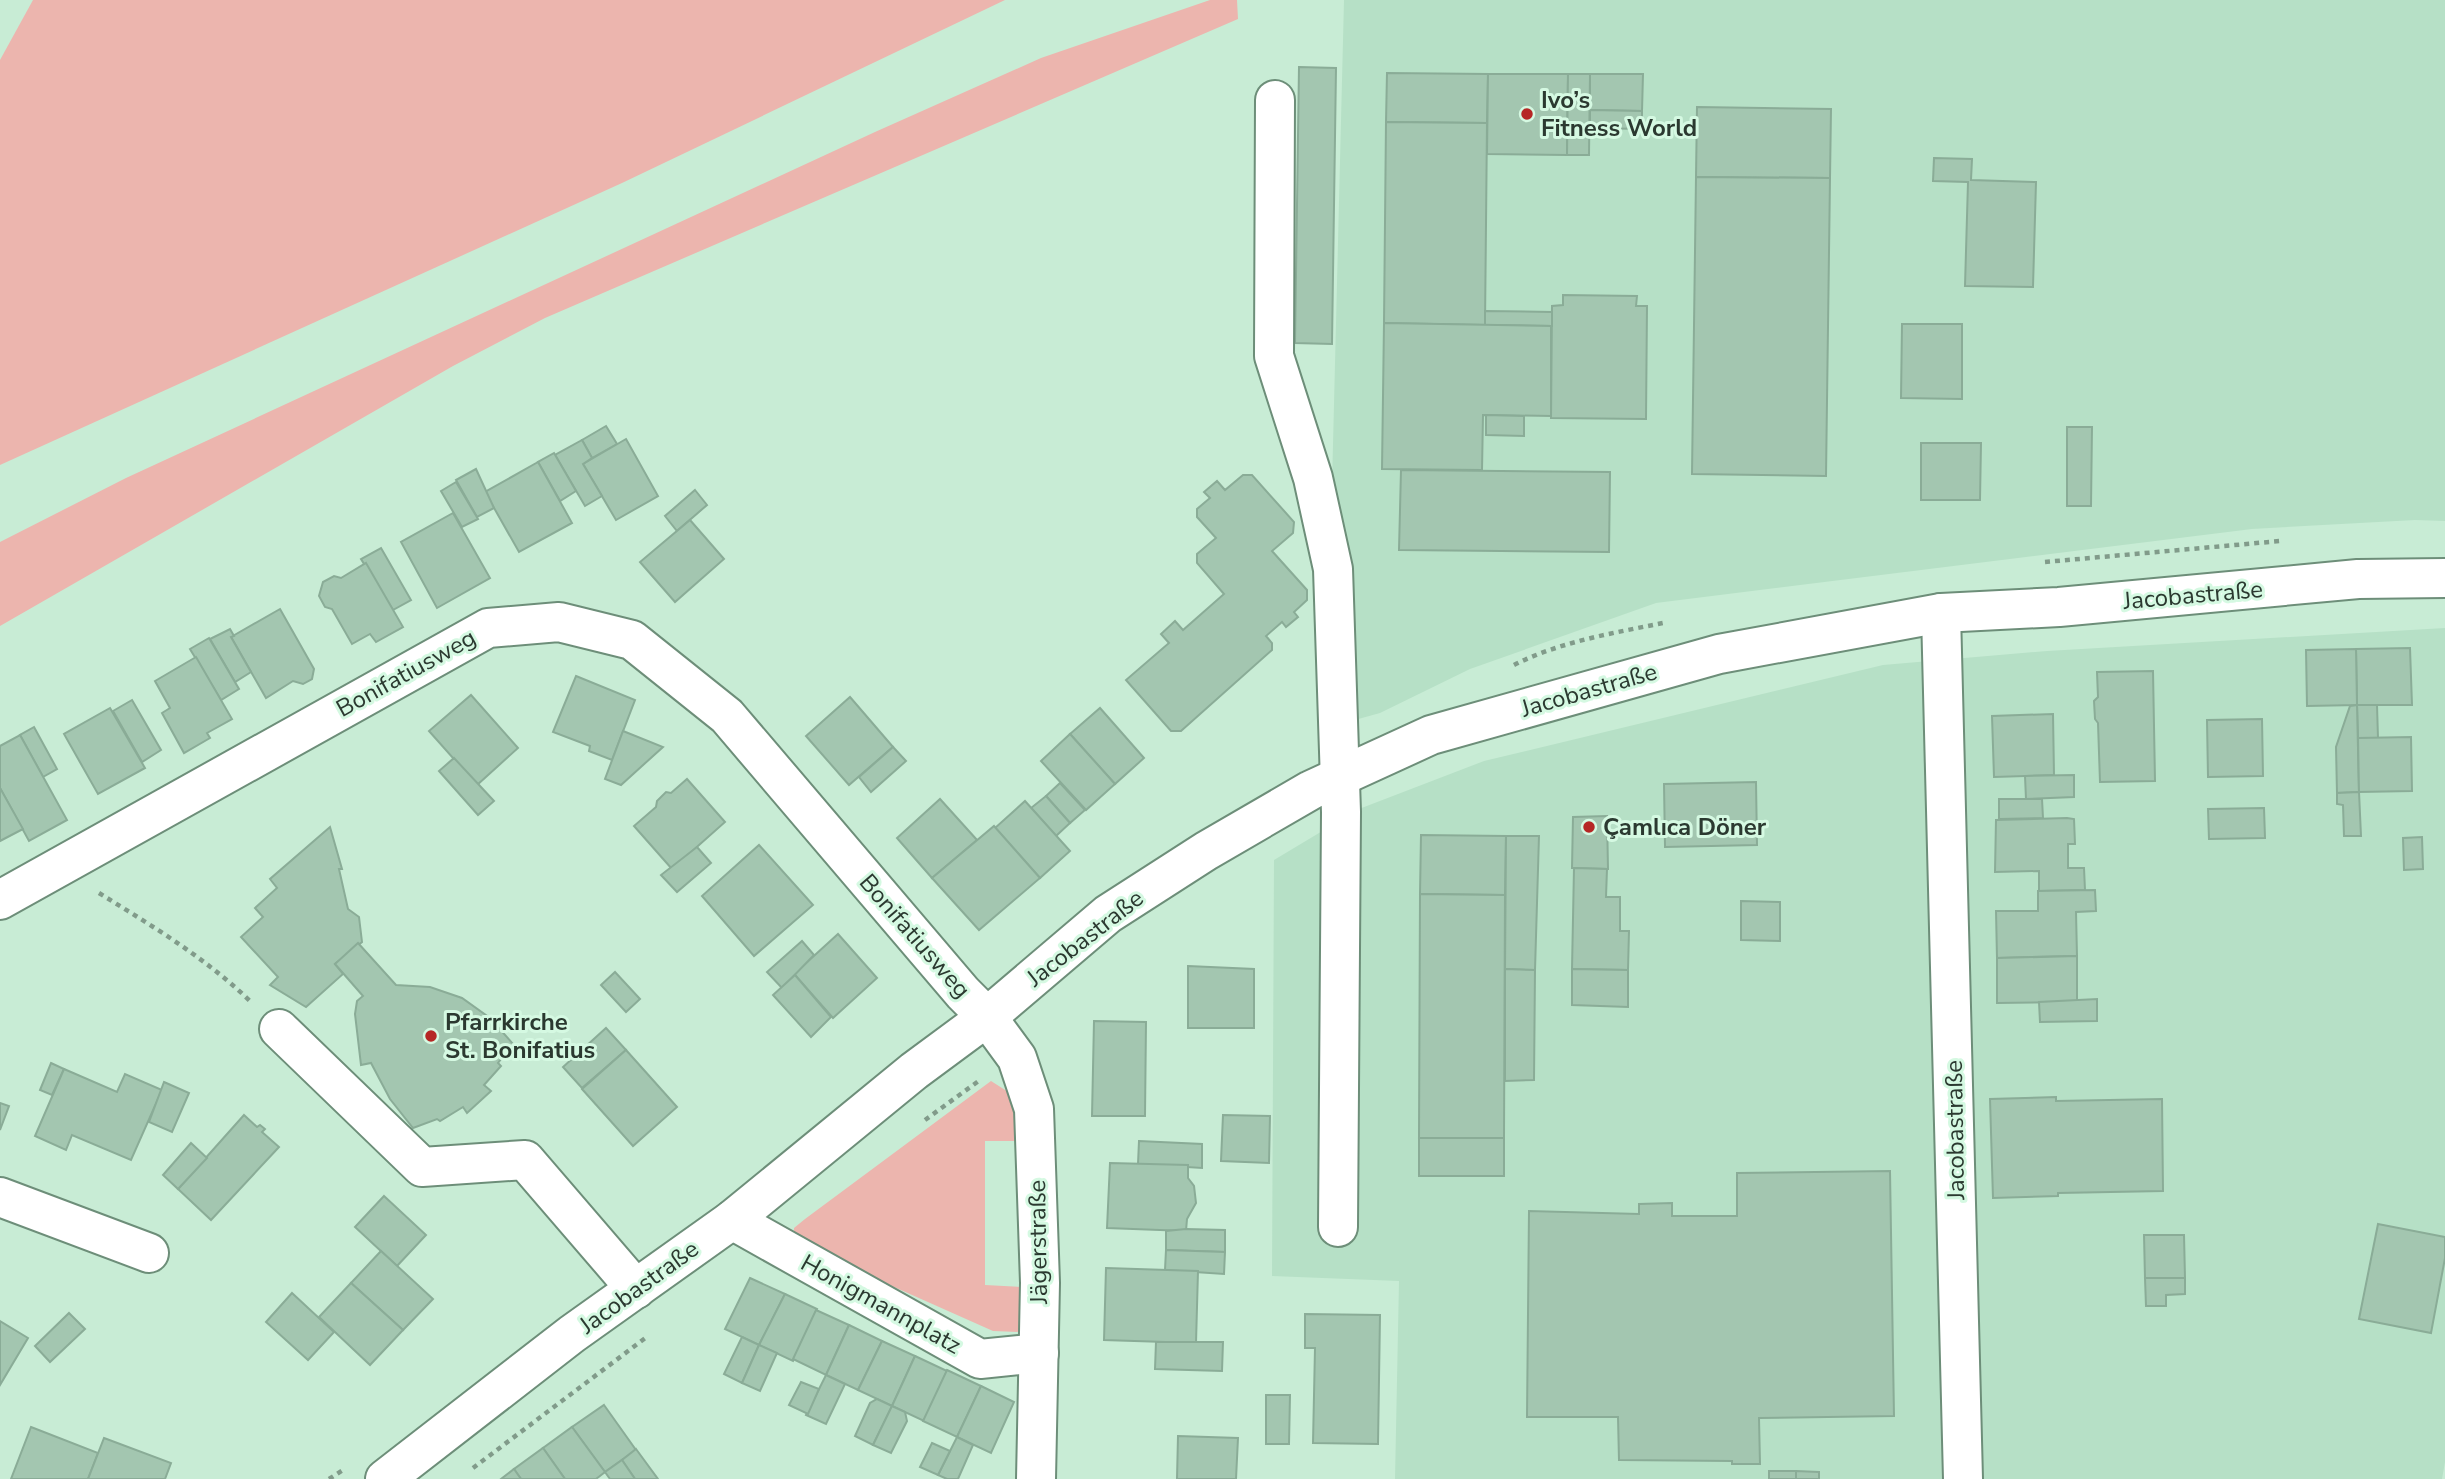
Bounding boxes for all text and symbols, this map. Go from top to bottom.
place label: Ivo’s Fitness World [1541,84,1697,144]
marker: Ivo’s Fitness World [1519,106,1535,122]
street label: Jacobastraße [2121,573,2264,617]
street label: Bonifatiusweg [330,621,482,725]
street label: Jacobastraße [1516,655,1661,725]
place label: Çamlıca Döner [1603,811,1767,843]
marker: Çamlıca Döner [1581,819,1597,835]
street label: Bonifatiusweg [852,867,978,1005]
street label: Jacobastraße [1019,882,1150,994]
place label: Pfarrkirche St. Bonifatius [445,1006,595,1066]
marker: Pfarrkirche St. Bonifatius [423,1028,439,1044]
street label: Jacobastraße [1938,1060,1972,1201]
street label: Jägerstraße [1021,1180,1055,1305]
street label: Jacobastraße [572,1233,705,1342]
street label: Honigmannplatz [795,1247,967,1361]

